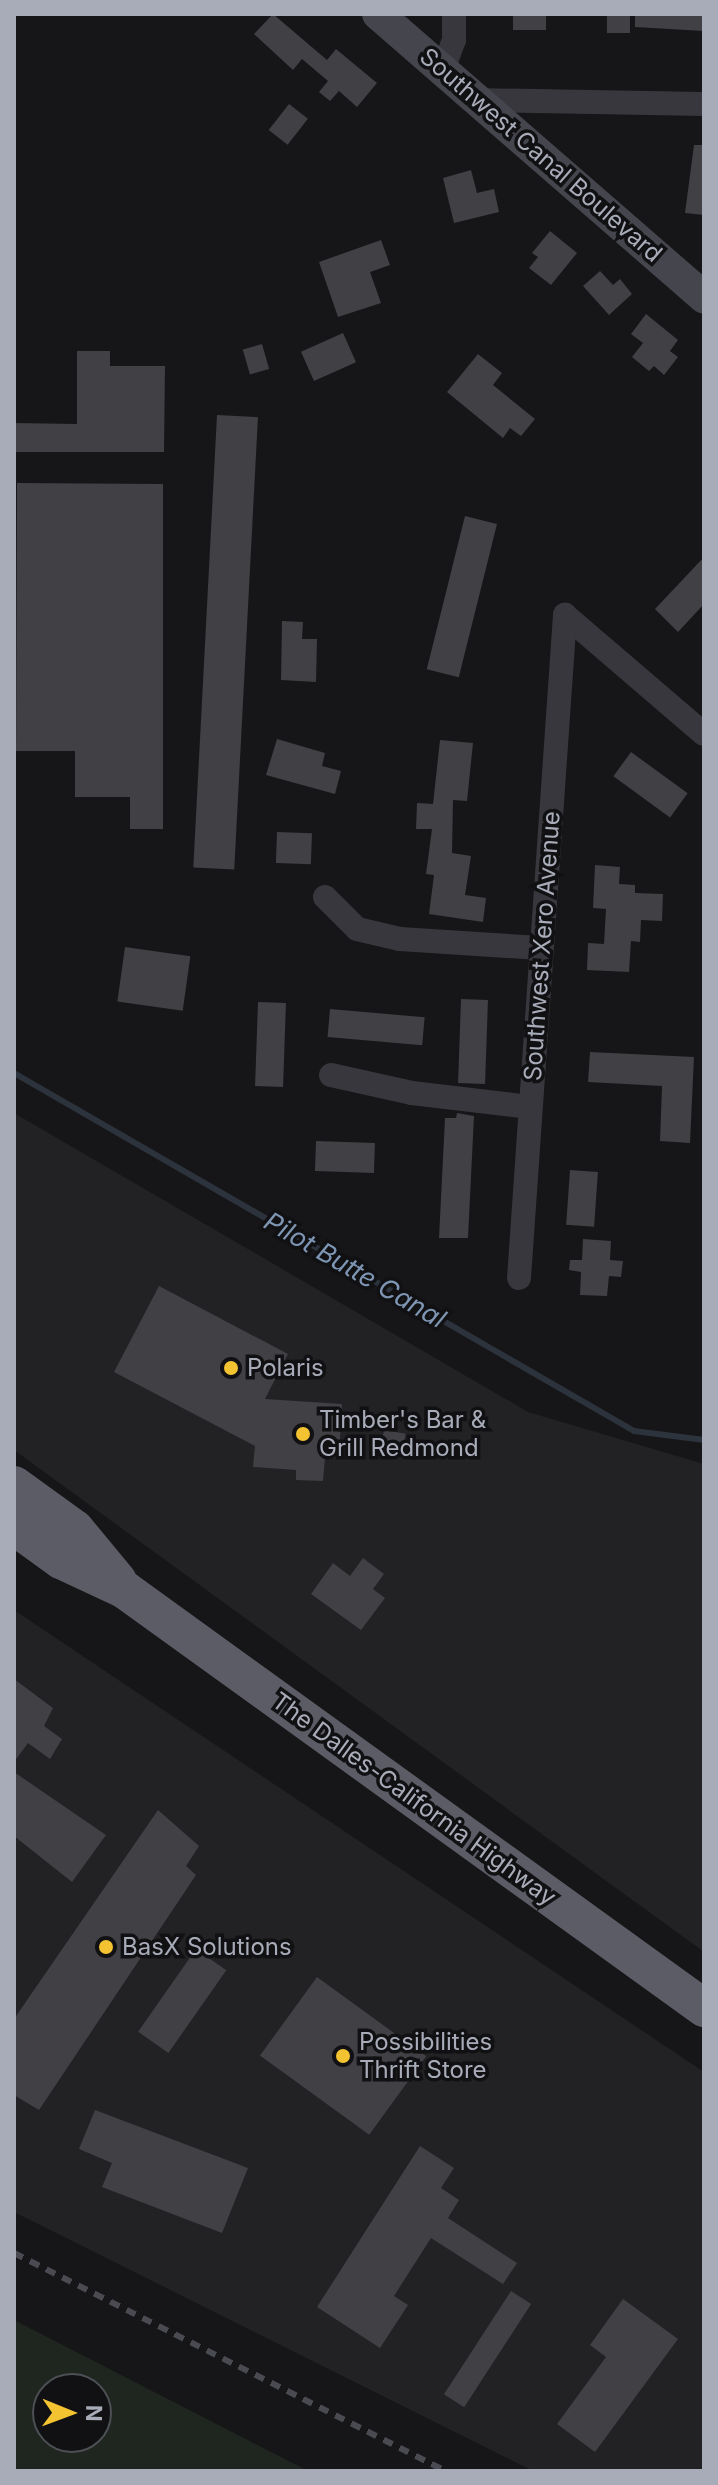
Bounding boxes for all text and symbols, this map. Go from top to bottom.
street label: Southwest Canal Boulevard [414,42,668,268]
street label: Southwest Xero Avenue [518,810,566,1082]
water label: Pilot Butte Canal [259,1205,451,1335]
place label: Polaris [247,1354,324,1382]
marker: Polaris [222,1359,240,1377]
place label: Timber's Bar & Grill Redmond [319,1406,486,1462]
marker: Timber's Bar & Grill Redmond [294,1425,312,1443]
street label: The Dalles-California Highway [266,1686,562,1912]
place label: BasX Solutions [122,1933,292,1961]
marker: BasX Solutions [97,1938,115,1956]
place label: Possibilities Thrift Store [359,2028,492,2084]
marker: Possibilities Thrift Store [334,2047,352,2065]
north arrow [32,2373,112,2453]
text: N [81,2405,107,2422]

